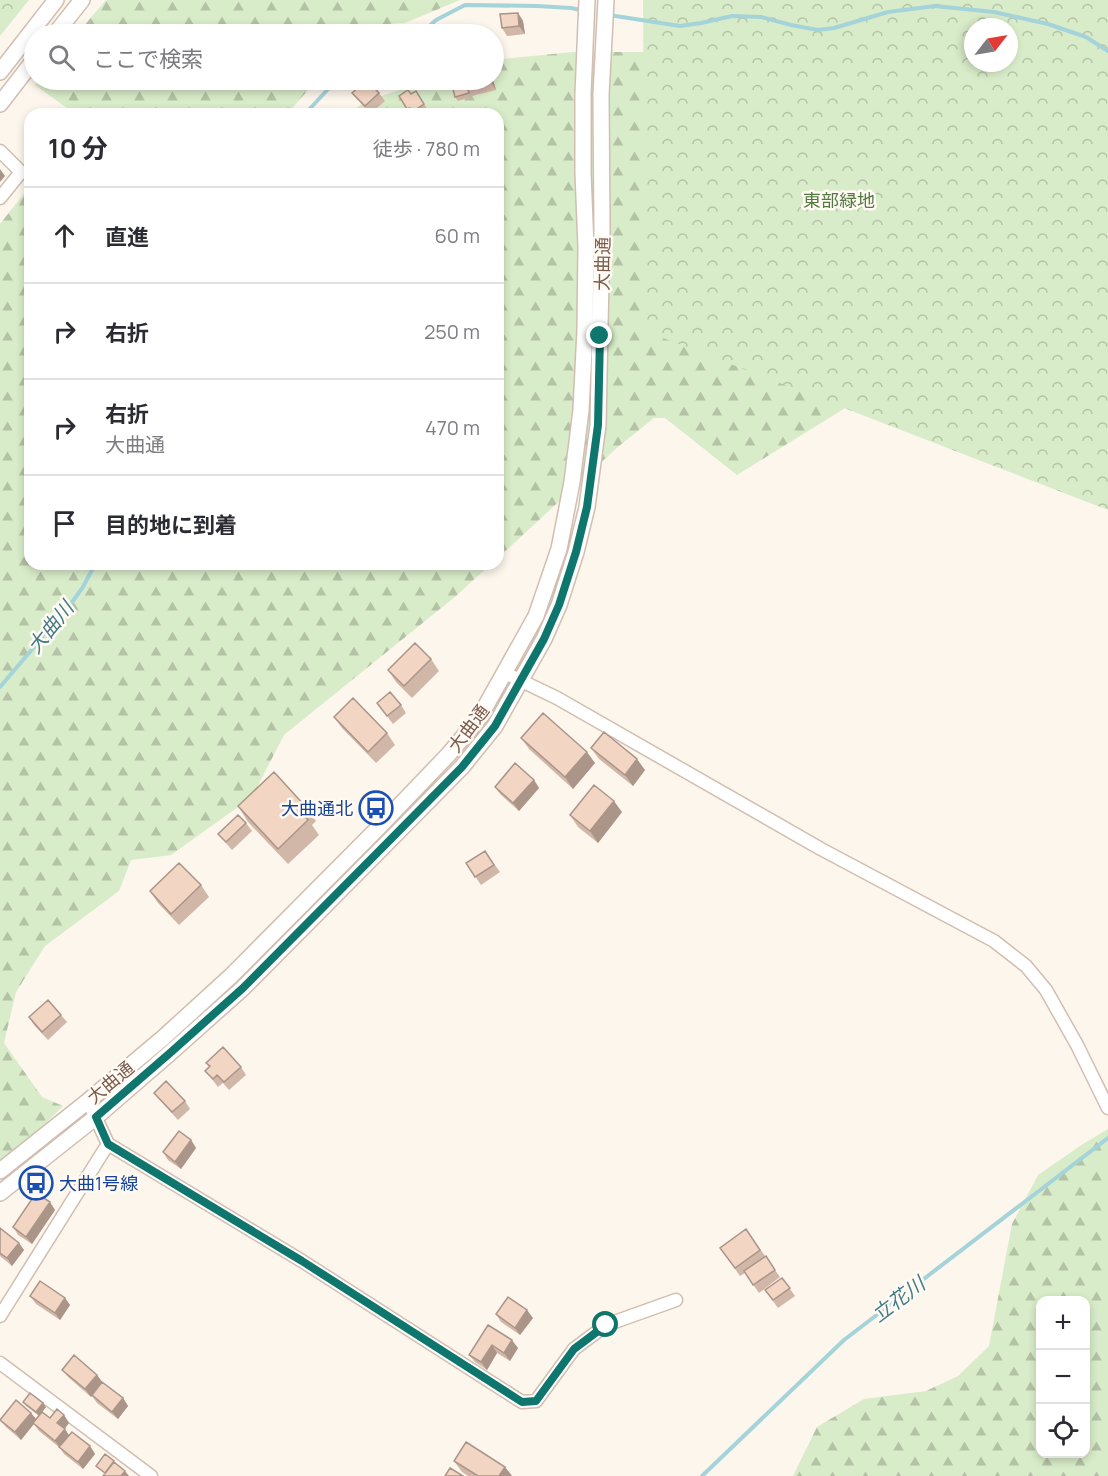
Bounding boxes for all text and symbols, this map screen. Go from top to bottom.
north arrow [964,18,1018,72]
search box [24,24,504,90]
icon: search [45,41,78,74]
text: ここで検索 [93,44,203,74]
text: 10 分 [48,130,108,166]
text: 徒歩 · 780 m [373,135,480,162]
park label: 東部緑地 [803,188,875,212]
icon: ahead [48,219,81,252]
text: 直進 [105,222,149,252]
text: 60 m [434,222,480,249]
street label: 大曲通 [590,237,614,291]
icon: right [48,315,81,348]
text: 右折 [105,318,149,348]
text: 250 m [424,318,480,345]
route end [586,322,612,348]
text: 右折 [105,399,149,429]
icon: right [48,411,81,444]
text: 470 m [425,414,480,441]
text: 大曲通 [105,431,165,458]
icon: arrive [48,507,81,540]
text: 目的地に到着 [105,510,237,540]
water label: 大曲川 [21,594,81,659]
street label: 大曲通 [442,699,494,757]
bus stop icon: 大曲通北 [358,790,394,826]
place label: 大曲通北 [281,796,353,820]
street label: 大曲通 [82,1055,138,1109]
bus stop icon: 大曲1号線 [18,1165,54,1201]
place label: 大曲1号線 [59,1171,138,1195]
water label: 立花川 [866,1269,932,1328]
map controls [1036,1296,1090,1458]
button: + [1036,1296,1090,1350]
route start [592,1311,618,1337]
button: − [1036,1350,1090,1404]
button: locate [1036,1404,1090,1458]

